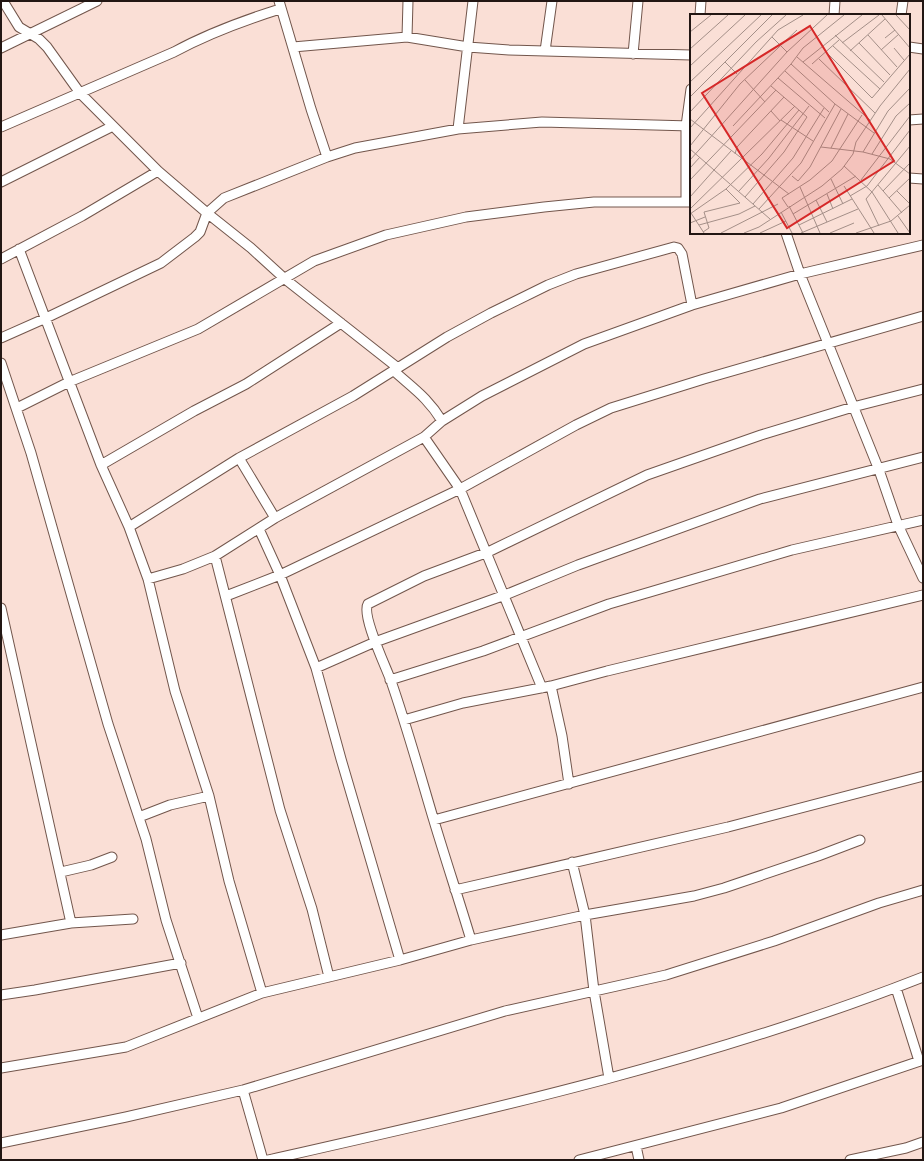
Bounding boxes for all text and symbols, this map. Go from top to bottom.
inset map [690,14,910,234]

